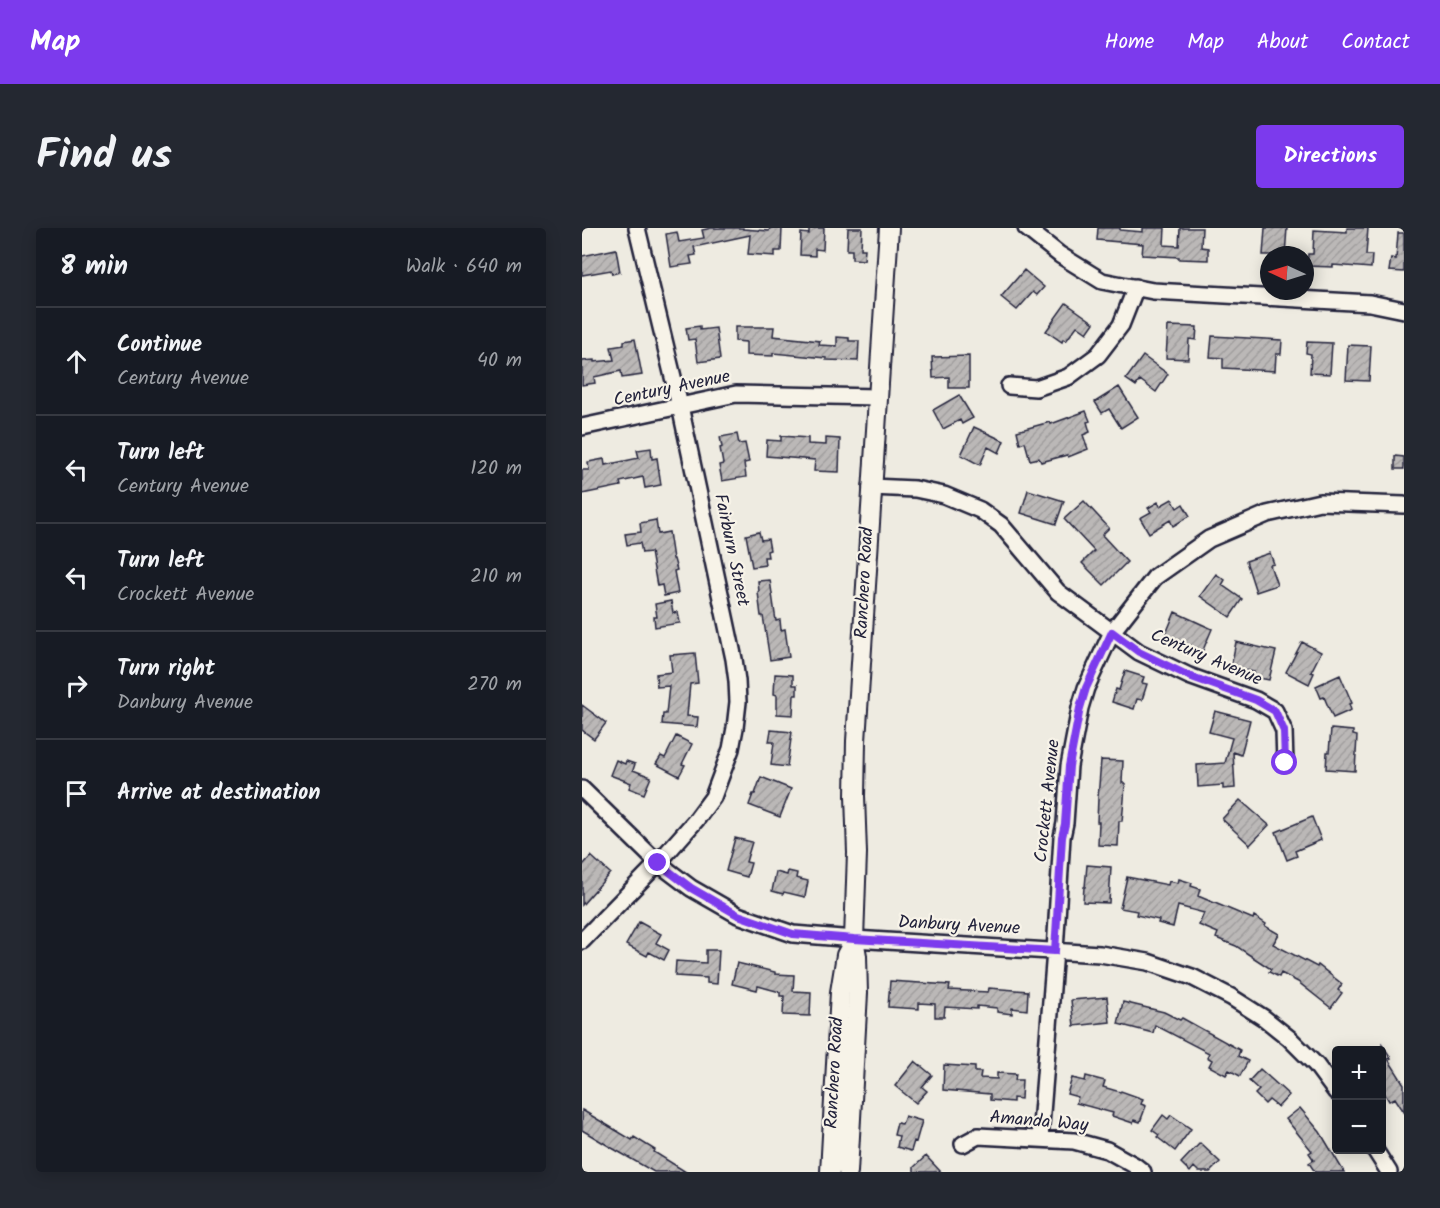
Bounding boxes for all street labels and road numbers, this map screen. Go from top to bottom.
street label: Century Avenue [611,362,733,416]
street label: Fairburn Street [705,491,757,610]
street label: Ranchero Road [848,525,882,640]
street label: Century Avenue [1146,621,1266,695]
street label: Crockett Avenue [1027,738,1069,864]
street label: Danbury Avenue [897,908,1021,944]
street label: Ranchero Road [818,1015,852,1130]
street label: Amanda Way [988,1103,1090,1141]

